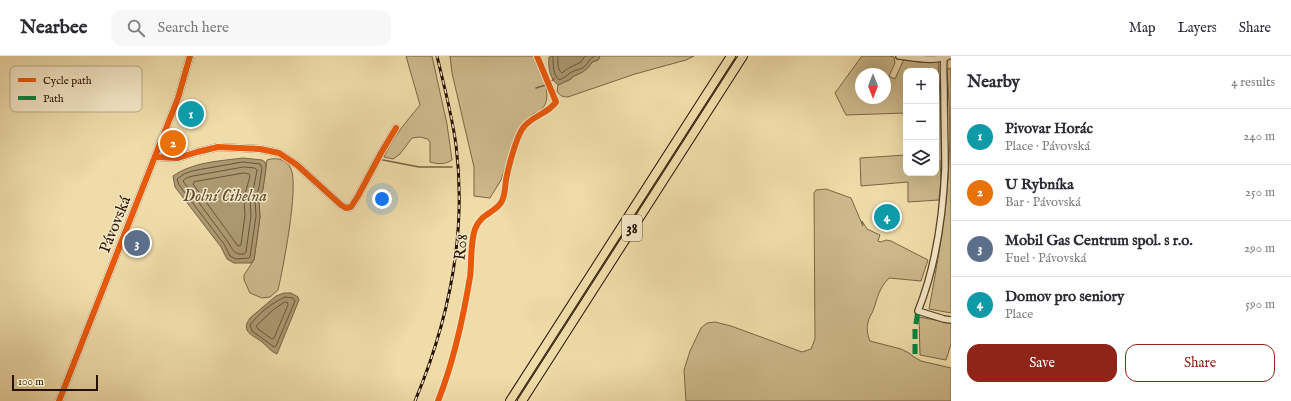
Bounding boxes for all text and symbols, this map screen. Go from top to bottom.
search box [111,10,391,46]
text: Nearbee [20,16,87,40]
icon: search [125,17,147,39]
text: Search here [157,18,229,37]
text: Map [1129,19,1156,37]
text: Layers [1178,19,1217,37]
text: Share [1239,19,1271,37]
legend [10,66,142,112]
north arrow [855,68,891,104]
map controls [903,68,939,176]
button: + [903,68,939,104]
text: Nearby [967,72,1020,93]
text: Cycle path [43,74,92,88]
text: 4 results [1231,74,1275,91]
text: Path [43,92,64,106]
pin: 1 [178,99,204,129]
button: − [903,104,939,140]
text: Pivovar Horác [1005,119,1093,138]
pin: 2 [160,128,186,158]
text: 1 [978,128,982,145]
text: 240 m [1243,128,1275,145]
text: Place · Pávovská [1005,138,1090,155]
button: layers [903,140,939,176]
text: U Rybníka [1005,175,1074,194]
text: 2 [977,184,983,201]
text: 250 m [1245,184,1275,201]
water label: Dolní Cihelna [183,186,268,207]
your location [372,189,392,209]
street label: Pávovská [95,193,136,256]
text: Bar · Pávovská [1005,194,1081,211]
pin: 4 [874,202,900,232]
road number: 38 [622,215,642,241]
pin: 3 [124,228,150,258]
text: Mobil Gas Centrum spol. s r.o. [1005,231,1193,250]
street label: R08 [451,233,473,261]
text: 3 [978,240,982,257]
text: 290 m [1244,240,1275,257]
text: Fuel · Pávovská [1005,250,1086,267]
text: Domov pro seniory [1005,287,1125,306]
text: 4 [977,296,983,313]
text: 590 m [1245,296,1275,313]
text: Place [1005,306,1033,323]
button: Save [967,344,1117,382]
button: Share [1125,344,1275,382]
scale bar [12,373,98,392]
text: 100 m [18,375,44,389]

